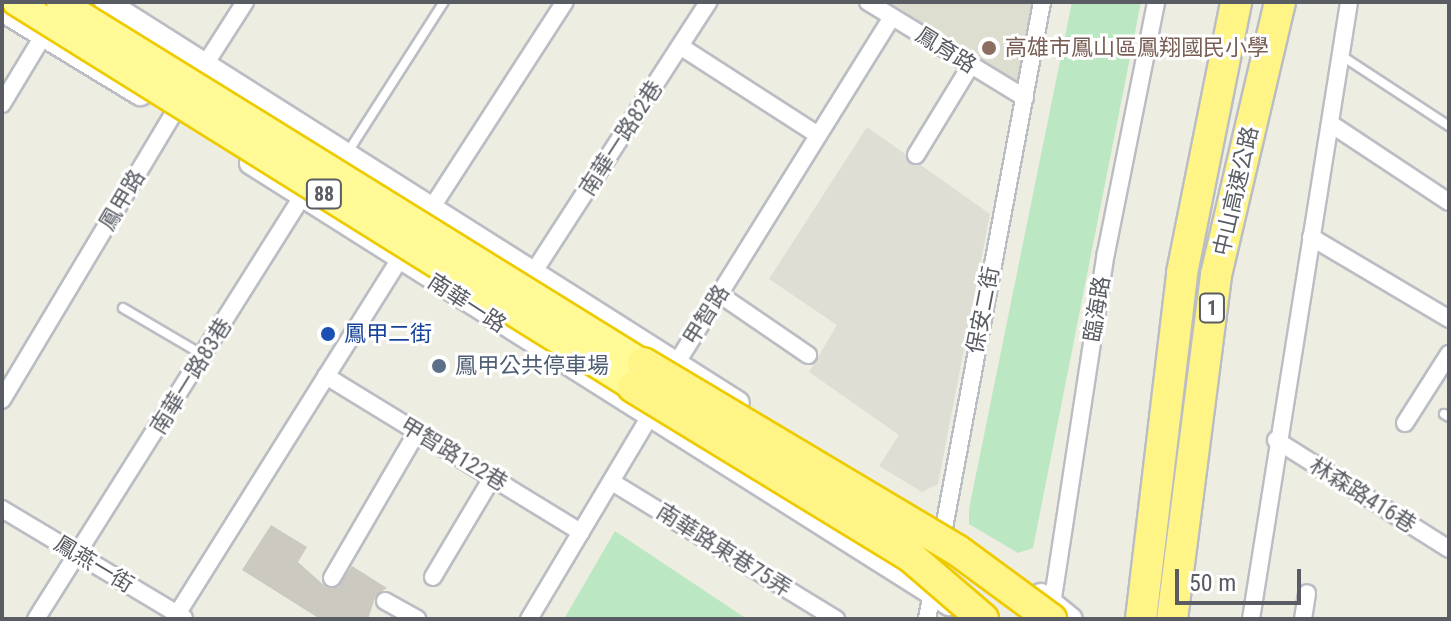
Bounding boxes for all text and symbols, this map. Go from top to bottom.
street label: 鳳育路 [911,21,981,79]
place label: 高雄市鳳山區鳳翔國民小學 [1005,35,1269,61]
marker: 高雄市鳳山區鳳翔國民小學 [980,39,998,57]
street label: 南華一路82巷 [574,76,668,200]
street label: 中山高速公路 [1208,124,1264,258]
street label: 鳳甲路 [94,165,150,235]
road number: 88 [304,178,344,210]
street label: 保安二街 [962,264,1004,356]
street label: 南華一路 [423,268,511,338]
street label: 臨海路 [1079,274,1115,344]
street label: 甲智路 [677,280,735,350]
road number: 1 [1198,292,1226,324]
street label: 南華一路83巷 [145,313,237,439]
place label: 鳳甲二街 [344,321,432,347]
marker: 鳳甲二街 [319,325,337,343]
place label: 鳳甲公共停車場 [455,353,609,379]
marker: 鳳甲公共停車場 [430,357,448,375]
street label: 甲智路122巷 [396,412,512,496]
street label: 林森路416巷 [1305,452,1421,538]
street label: 南華路東巷75弄 [652,498,796,602]
street label: 鳳燕一街 [49,530,139,598]
scale bar [1179,553,1305,603]
text: 50 m [1189,569,1236,597]

